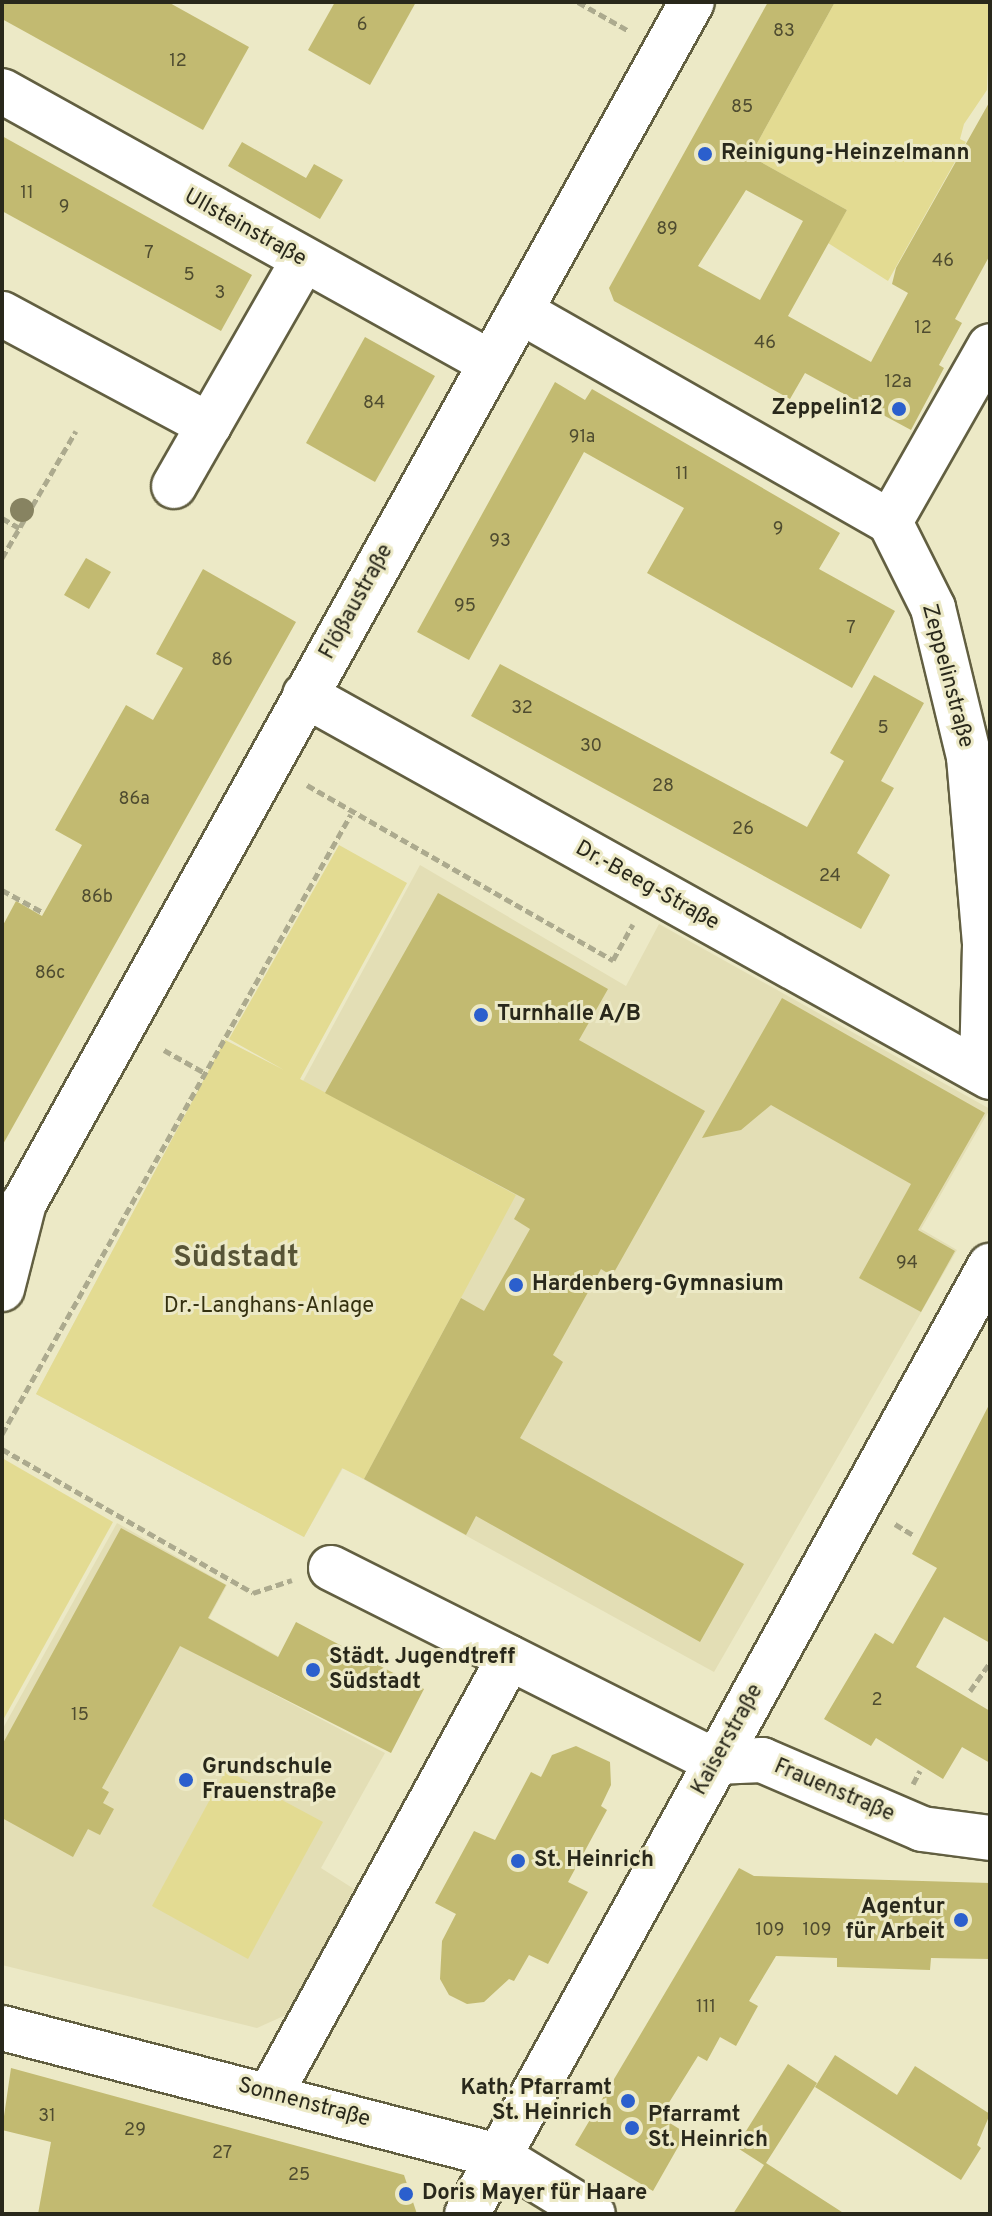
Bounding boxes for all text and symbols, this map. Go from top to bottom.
house number: 6 [357,15,367,37]
house number: 83 [773,21,795,43]
house number: 12 [169,51,187,73]
house number: 85 [731,97,753,119]
place label: Reinigung-Heinzelmann [721,141,969,167]
marker: Reinigung-Heinzelmann [696,145,714,163]
house number: 11 [20,183,34,205]
street label: Ullsteinstraße [179,184,311,272]
house number: 9 [59,197,69,219]
house number: 89 [656,219,678,241]
house number: 7 [144,243,154,265]
house number: 46 [932,251,954,273]
house number: 5 [183,265,195,287]
house number: 3 [215,283,225,305]
house number: 12 [914,318,932,340]
house number: 46 [754,333,776,355]
house number: 12a [884,372,912,394]
house number: 84 [363,393,385,415]
place label: Zeppelin12 [772,396,883,422]
marker: Zeppelin12 [890,400,908,418]
house number: 91a [569,427,595,449]
house number: 11 [675,464,689,486]
house number: 9 [773,519,783,541]
house number: 93 [489,531,511,553]
street label: Flößaustraße [314,540,400,664]
house number: 95 [454,596,476,618]
street label: Zeppelinstraße [915,601,979,751]
house number: 7 [846,618,856,640]
house number: 86 [211,650,233,672]
house number: 32 [511,698,533,720]
house number: 5 [877,718,889,740]
house number: 30 [580,736,602,758]
house number: 28 [652,776,674,798]
house number: 86a [118,789,150,811]
house number: 26 [732,819,754,841]
street label: Dr.-Beeg-Straße [570,836,724,936]
house number: 24 [819,866,841,888]
house number: 86b [81,887,113,909]
house number: 86c [35,963,65,985]
place label: Turnhalle A/B [497,1002,642,1028]
marker: Turnhalle A/B [472,1006,490,1024]
district label: Südstadt [173,1241,299,1277]
house number: 94 [896,1253,918,1275]
place label: Hardenberg-Gymnasium [532,1272,784,1298]
marker: Hardenberg-Gymnasium [507,1276,525,1294]
park label: Dr.-Langhans-Anlage [164,1294,374,1320]
place label: Städt. Jugendtreff Südstadt [329,1644,515,1696]
marker: Städt. Jugendtreff Südstadt [304,1661,322,1679]
street label: Kaiserstraße [687,1680,769,1800]
house number: 2 [871,1690,883,1712]
house number: 15 [71,1705,89,1727]
place label: Grundschule Frauenstraße [202,1754,336,1806]
street label: Frauenstraße [770,1754,898,1828]
marker: Grundschule Frauenstraße [177,1771,195,1789]
place label: St. Heinrich [534,1848,654,1874]
marker: St. Heinrich [509,1852,527,1870]
place label: Agentur für Arbeit [845,1894,945,1946]
marker: Agentur für Arbeit [952,1911,970,1929]
house number: 109 [755,1920,785,1942]
house number: 109 [802,1920,832,1942]
house number: 111 [696,1997,716,2019]
street label: Sonnenstraße [235,2073,373,2133]
place label: Kath. Pfarramt St. Heinrich [461,2075,612,2126]
marker: Kath. Pfarramt St. Heinrich [619,2092,637,2110]
place label: Pfarramt St. Heinrich [648,2102,768,2154]
house number: 31 [38,2106,56,2128]
marker: Pfarramt St. Heinrich [623,2119,641,2137]
house number: 29 [124,2120,146,2142]
house number: 27 [212,2143,232,2165]
house number: 25 [288,2165,310,2187]
place label: Doris Mayer für Haare [422,2181,647,2207]
marker: Doris Mayer für Haare [397,2185,415,2203]

